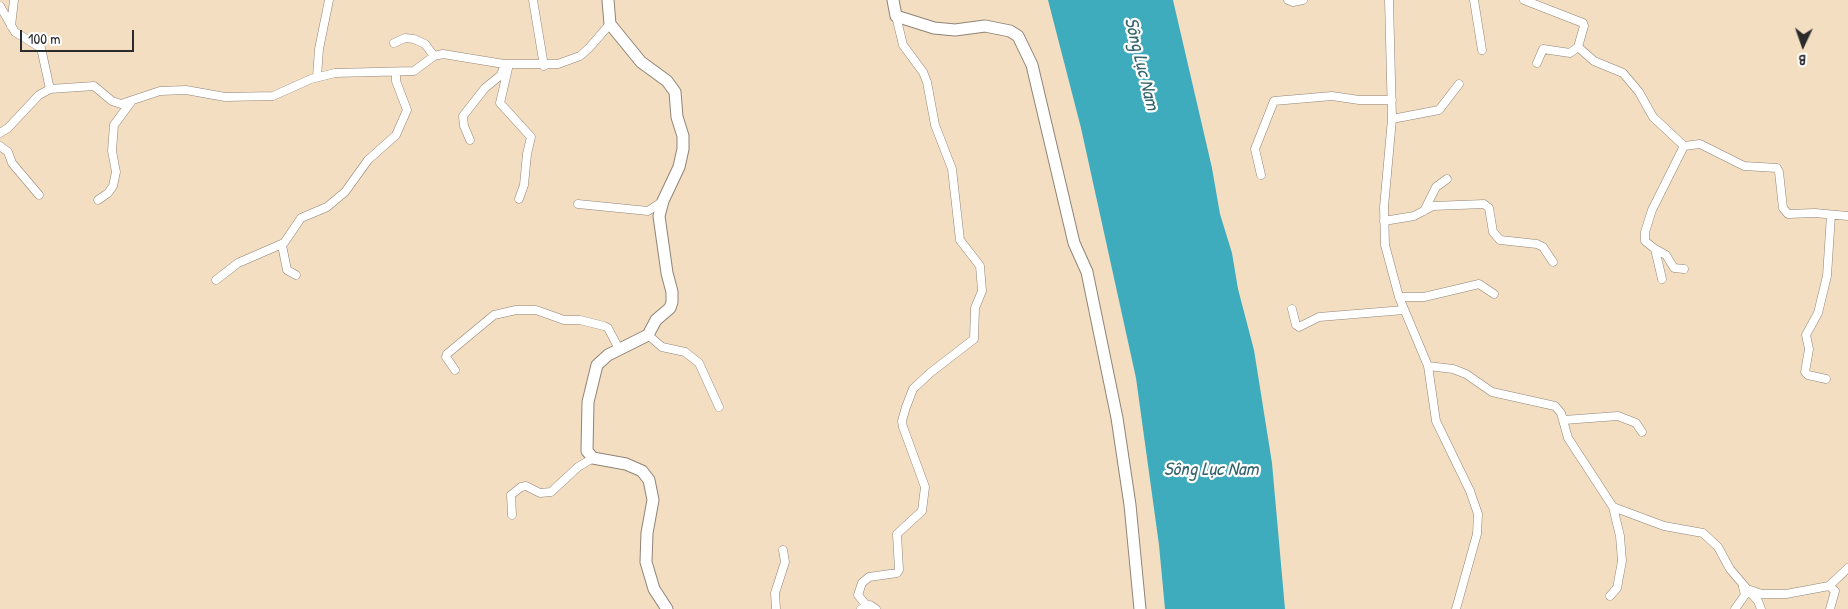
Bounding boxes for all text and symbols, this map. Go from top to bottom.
water label: Sông Lục Nam [1118,15,1164,113]
scale bar [22,20,136,52]
north arrow [1778,20,1828,70]
text: 100 m [28,28,61,49]
text: B [1798,51,1806,70]
water label: Sông Lục Nam [1164,459,1258,481]

